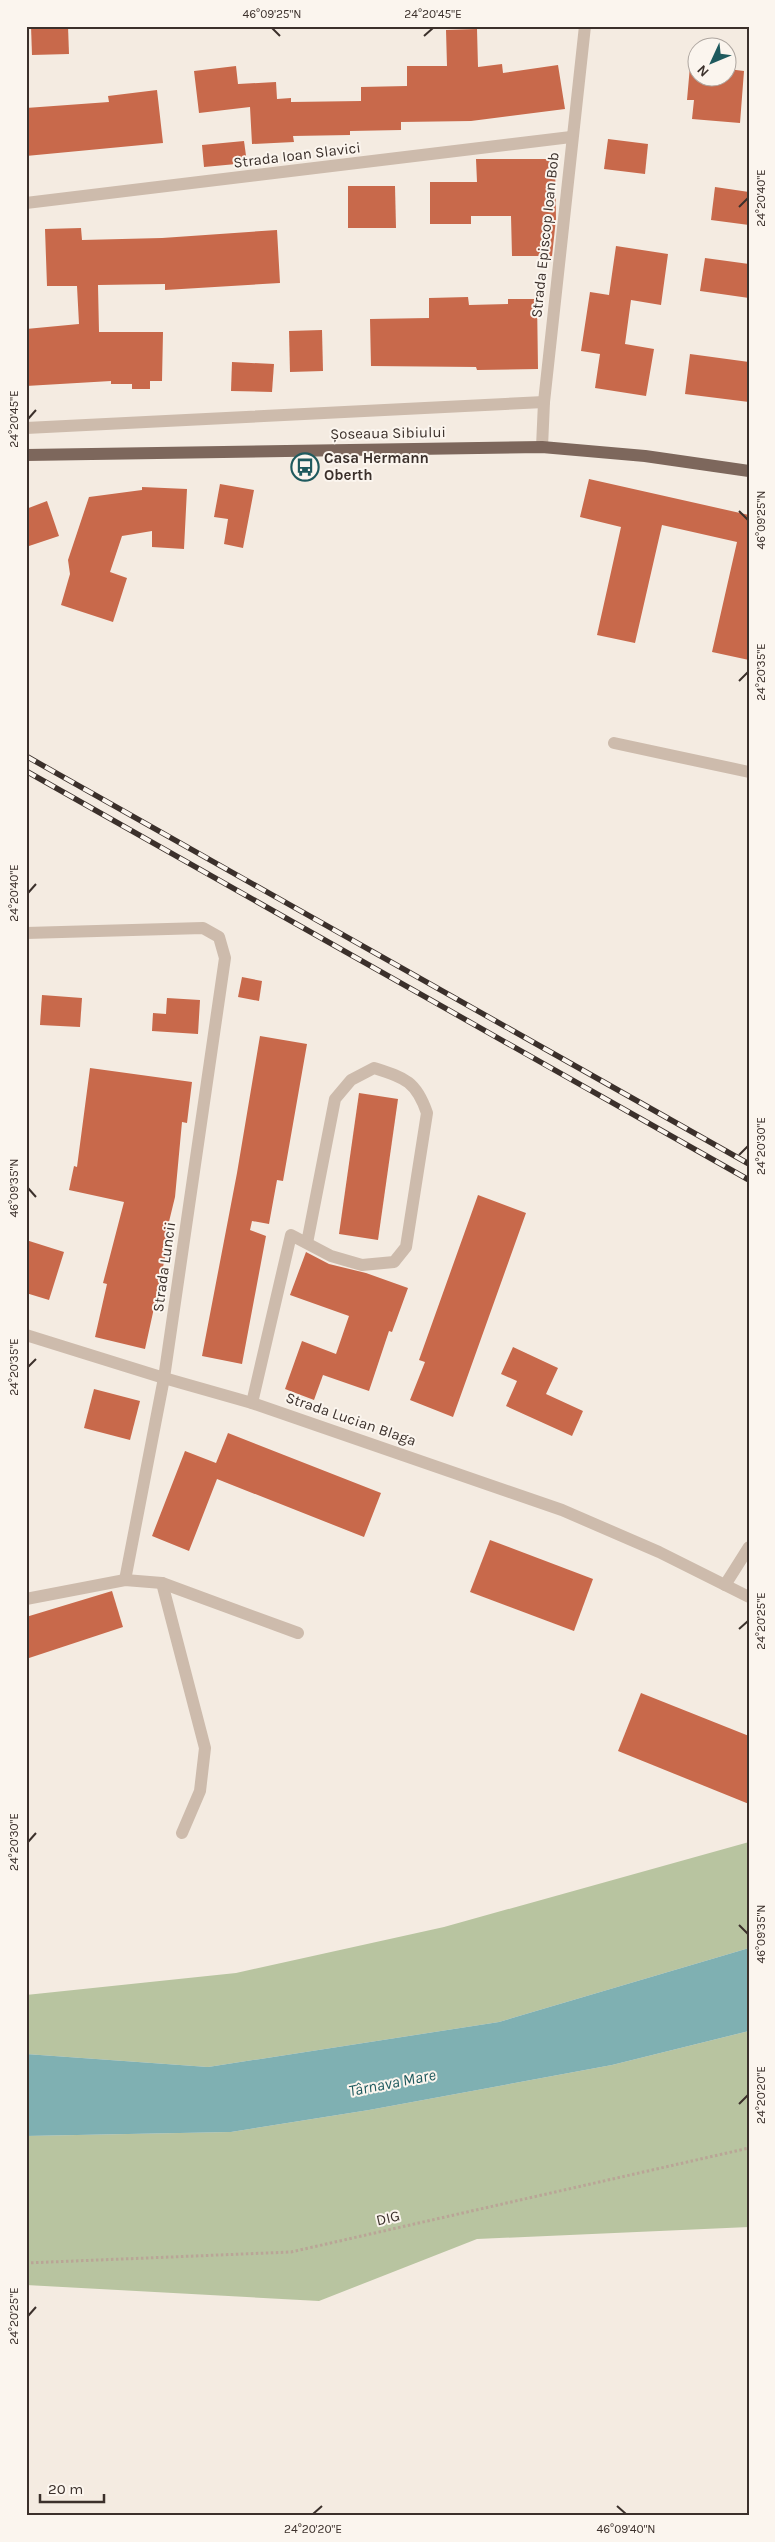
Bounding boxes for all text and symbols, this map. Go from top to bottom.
text: 46°09'25"N [243,7,301,21]
text: 24°20'45"E [404,7,462,21]
north arrow [688,38,738,88]
text: N [693,61,713,80]
street label: Strada Ioan Slavici [232,138,362,172]
street label: Strada Episcop Ioan Bob [527,151,563,319]
text: 24°20'40"E [754,169,768,227]
text: 24°20'45"E [7,390,21,448]
street label: Șoseaua Sibiului [330,423,446,443]
place label: Casa Hermann Oberth [324,449,429,484]
bus stop icon: Casa Hermann Oberth [290,452,320,482]
text: 46°09'25"N [754,491,768,549]
text: 24°20'35"E [754,643,768,701]
text: 24°20'40"E [7,864,21,922]
text: 24°20'30"E [754,1117,768,1175]
text: 46°09'35"N [7,1158,21,1218]
street label: Strada Luncii [149,1221,179,1313]
text: 24°20'35"E [7,1338,21,1396]
street label: Strada Lucian Blaga [283,1388,419,1450]
text: 24°20'25"E [754,1592,768,1650]
text: 24°20'30"E [7,1813,21,1871]
text: 46°09'35"N [754,1904,768,1964]
water label: Târnava Mare [347,2065,438,2100]
text: 24°20'20"E [754,2066,768,2124]
street label: DIG [374,2207,402,2229]
text: 24°20'25"E [7,2287,21,2345]
scale bar [40,2472,104,2504]
text: 20 m [48,2480,83,2498]
text: 24°20'20"E [284,2522,342,2536]
text: 46°09'40"N [596,2522,656,2536]

